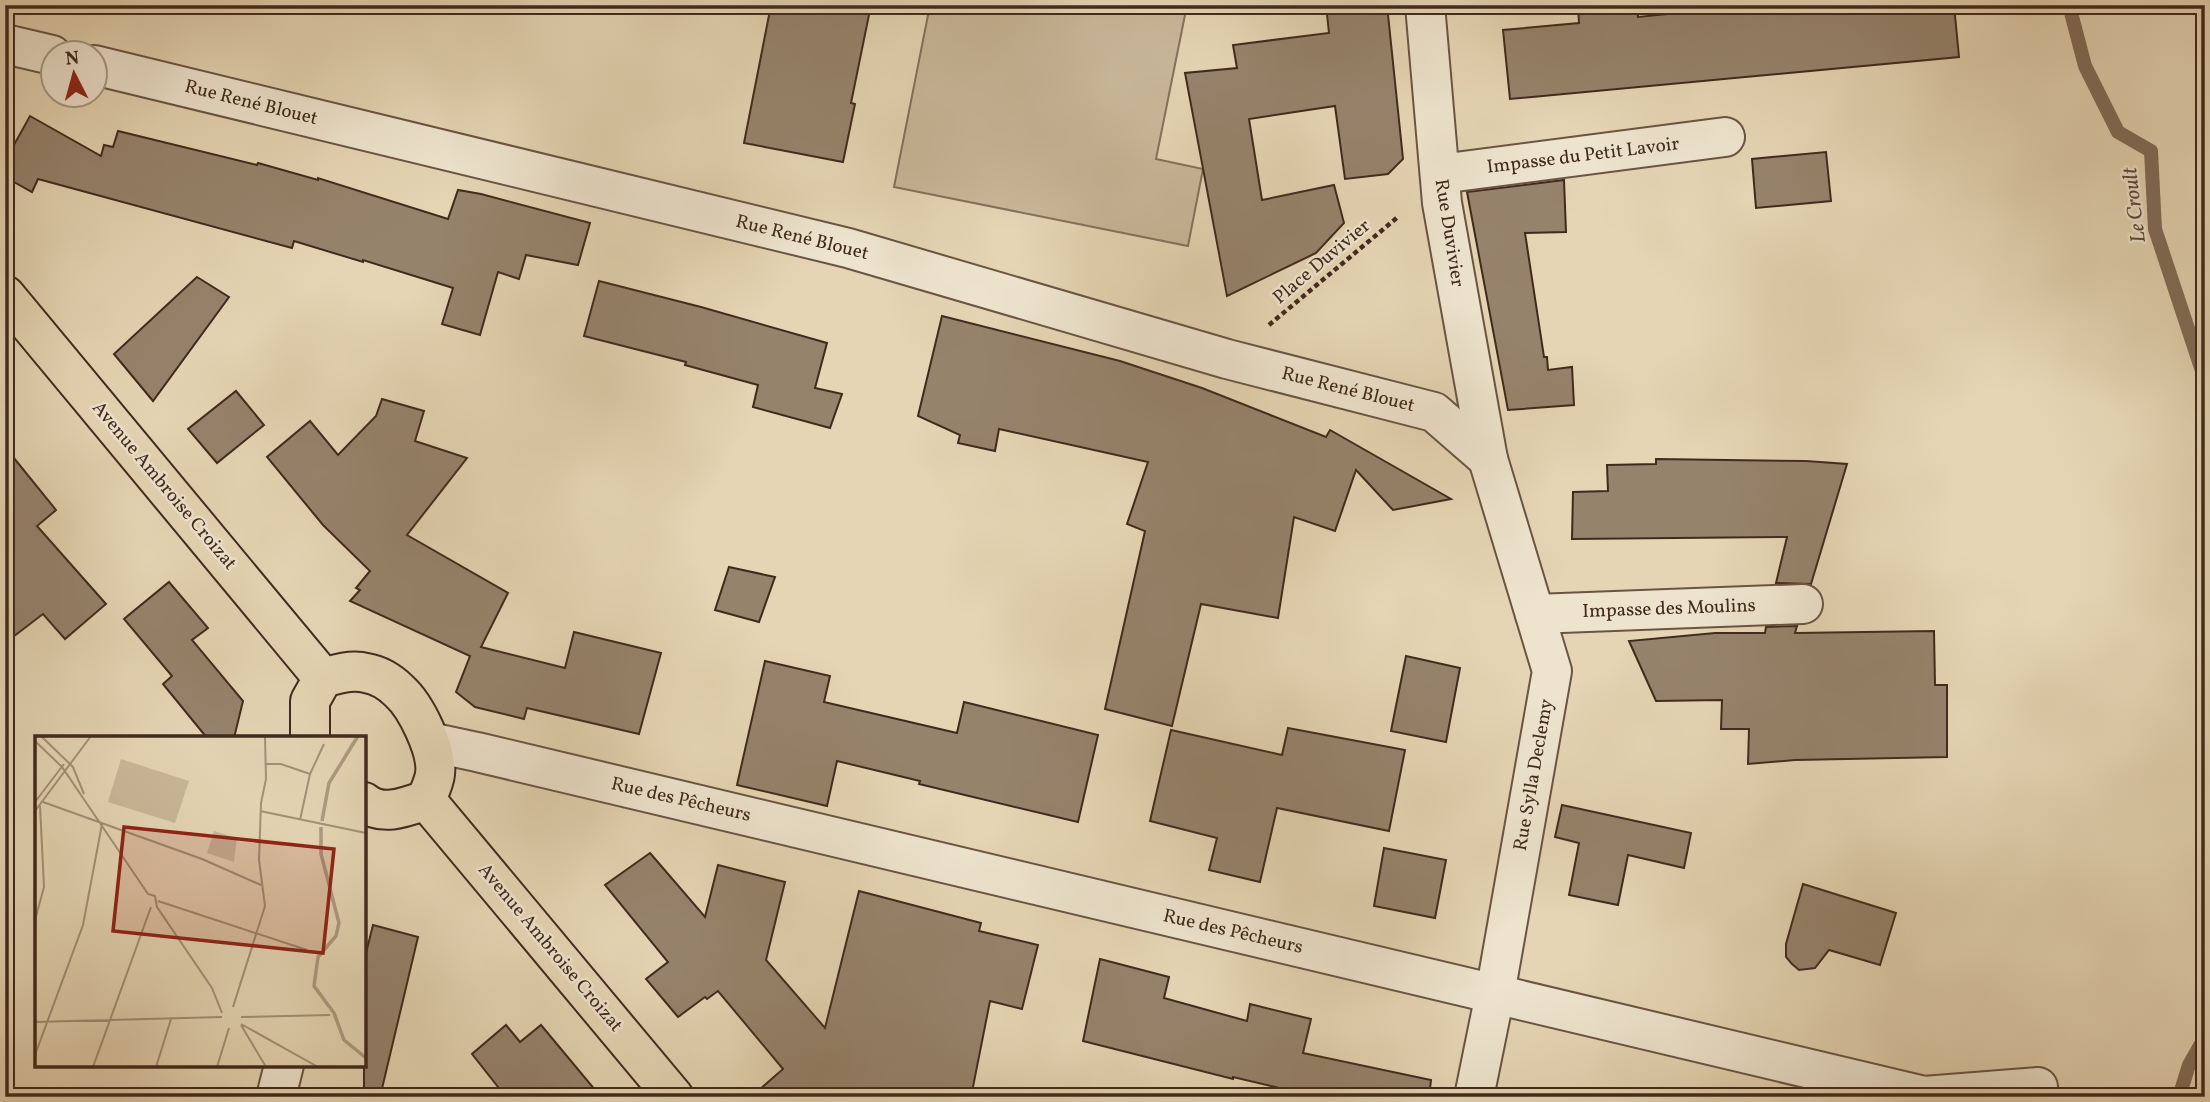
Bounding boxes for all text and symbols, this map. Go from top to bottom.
north arrow [38,38,108,108]
text: N [64,45,81,73]
street label: Rue René Blouet [182,74,321,132]
street label: Impasse du Petit Lavoir [1485,131,1681,181]
water label: Le Croult [2116,164,2154,244]
street label: Rue Duvivier [1428,177,1470,289]
street label: Rue René Blouet [733,209,872,267]
street label: Place Duvivier [1268,213,1376,311]
street label: Rue René Blouet [1279,361,1418,419]
street label: Avenue Ambroise Croizat [86,396,243,576]
street label: Impasse des Moulins [1582,593,1756,625]
street label: Rue Sylla Declemy [1508,697,1560,853]
inset map [35,736,366,1067]
street label: Rue des Pêcheurs [608,771,754,829]
street label: Avenue Ambroise Croizat [472,858,629,1038]
street label: Rue des Pêcheurs [1160,903,1306,961]

